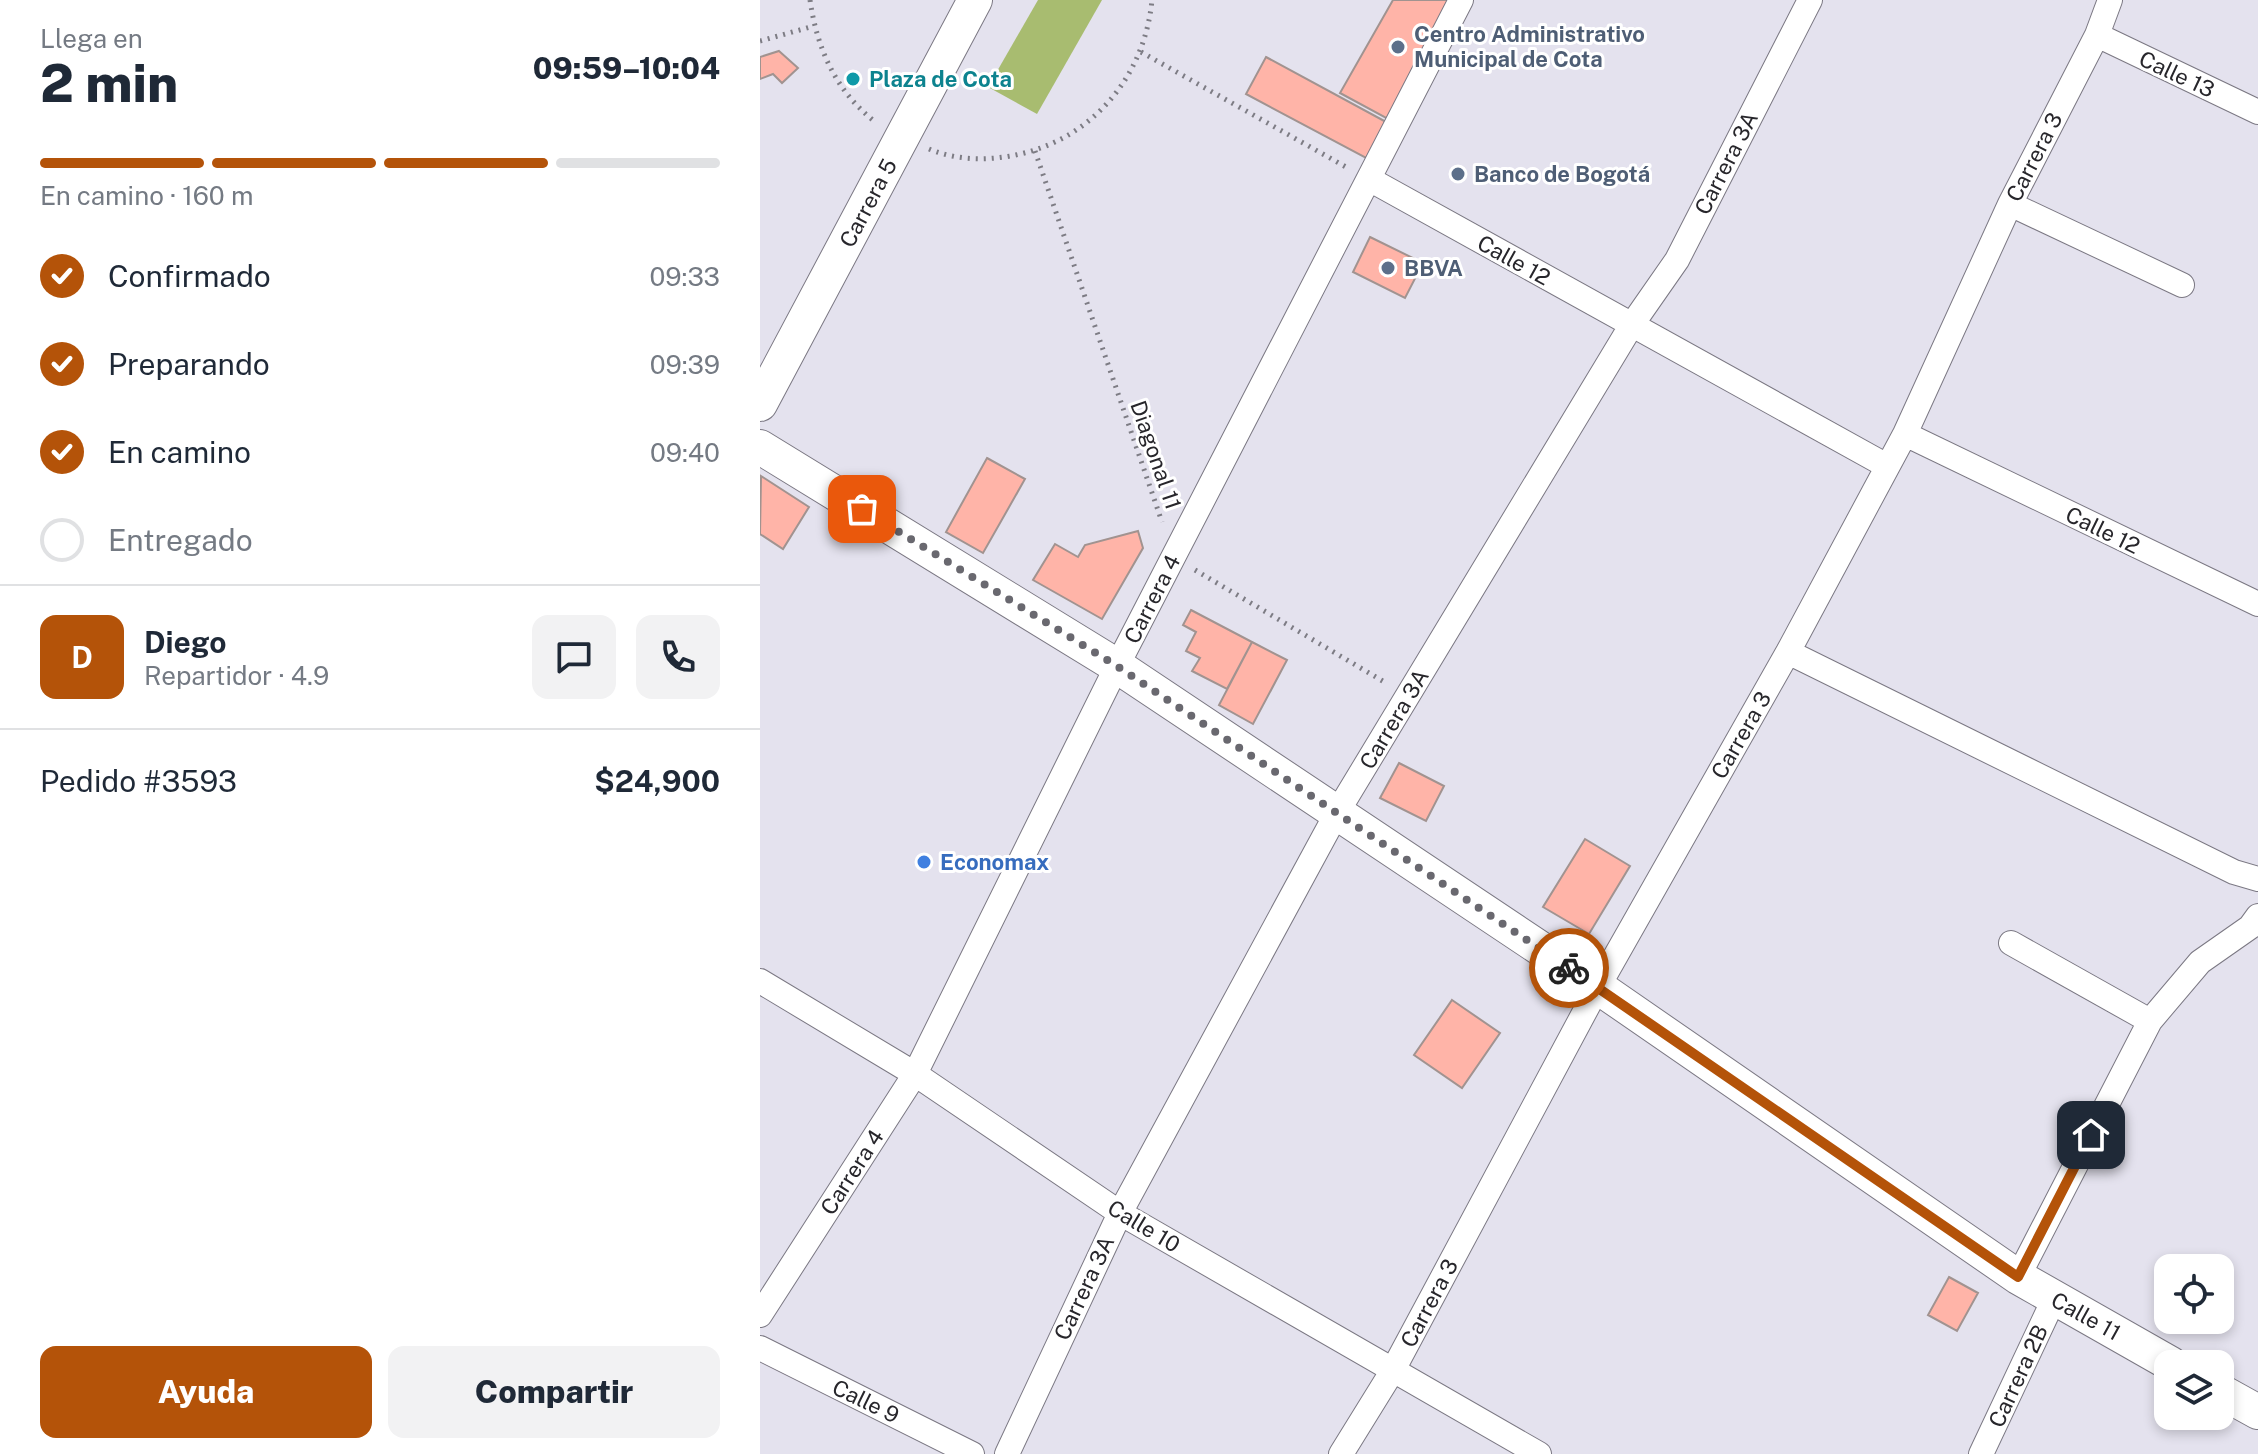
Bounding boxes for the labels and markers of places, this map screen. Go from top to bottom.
place label: Centro Administrativo Municipal de Cota [1414,21,1645,72]
marker: Centro Administrativo Municipal de Cota [1389,38,1407,56]
place label: Plaza de Cota [869,66,1012,92]
marker: Plaza de Cota [844,70,862,88]
place label: Banco de Bogotá [1474,161,1650,187]
marker: Banco de Bogotá [1449,165,1467,183]
place label: BBVA [1404,255,1463,281]
marker: BBVA [1379,259,1397,277]
pin [828,475,896,543]
place label: Economax [940,849,1049,875]
marker: Economax [915,853,933,871]
pin [2057,1101,2125,1169]

